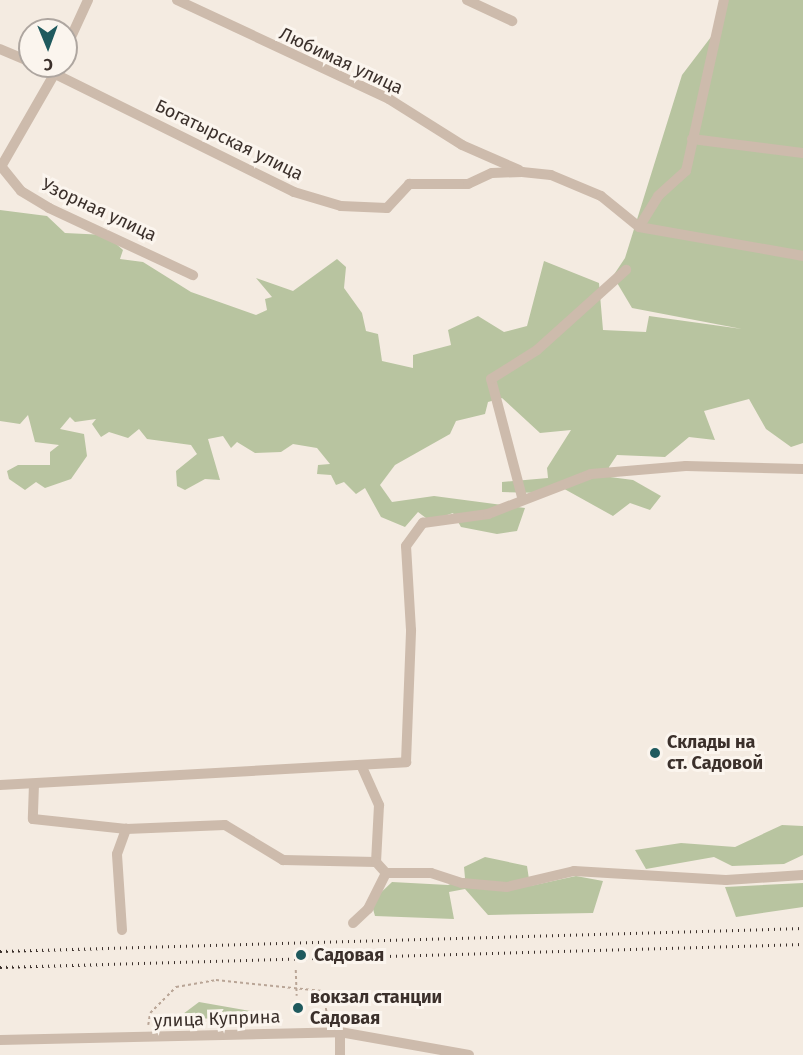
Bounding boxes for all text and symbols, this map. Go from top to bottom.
north arrow [18,18,78,78]
street label: Любимая улица [276,23,406,99]
text: С [44,55,53,74]
street label: Богатырская улица [152,95,306,185]
street label: Узорная улица [38,174,160,246]
place label: Склады на ст. Садовой [667,732,763,774]
marker: Склады на ст. Садовой [648,746,662,760]
place label: Садовая [314,944,384,966]
marker: Садовая [292,946,310,964]
place label: вокзал станции Садовая [310,987,442,1030]
marker: вокзал станции Садовая [291,1001,305,1015]
street label: улица Куприна [153,1006,281,1032]

